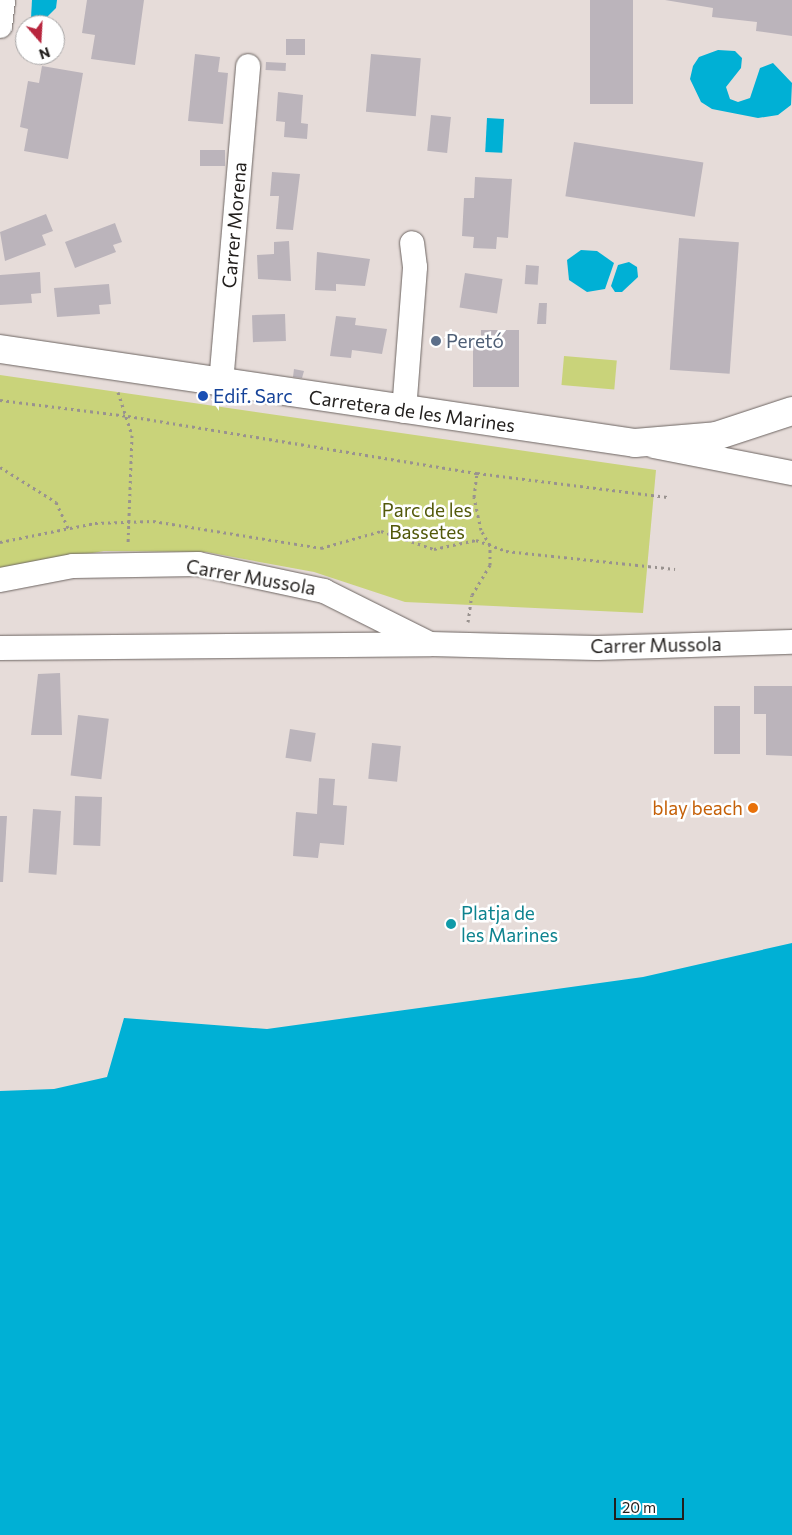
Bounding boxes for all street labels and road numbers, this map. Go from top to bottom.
street label: Carrer Morena [217,161,251,289]
street label: Carretera de les Marines [307,385,517,437]
street label: Carrer Mussola [184,554,318,600]
street label: Carrer Mussola [590,632,722,658]

